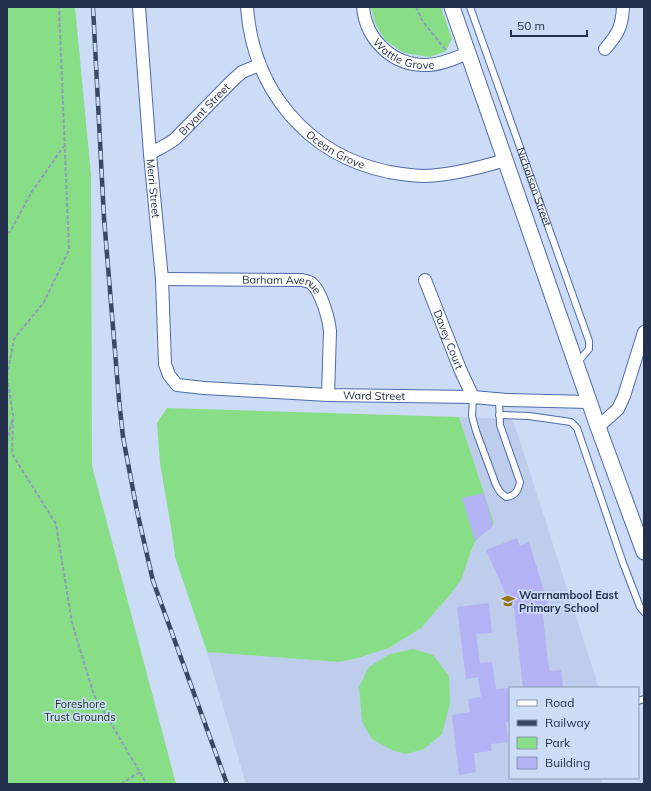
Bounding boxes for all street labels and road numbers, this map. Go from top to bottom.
street label: Wattle Grove [370,35,435,72]
street label: Bryant Street [176,80,233,138]
street label: Ocean Grove [303,127,367,172]
street label: Nicholson Street [514,145,555,229]
street label: Merri Street [143,158,163,219]
street label: Barham Avenue [242,272,325,296]
street label: Davey Court [430,308,467,372]
street label: Ward Street [343,388,405,403]

